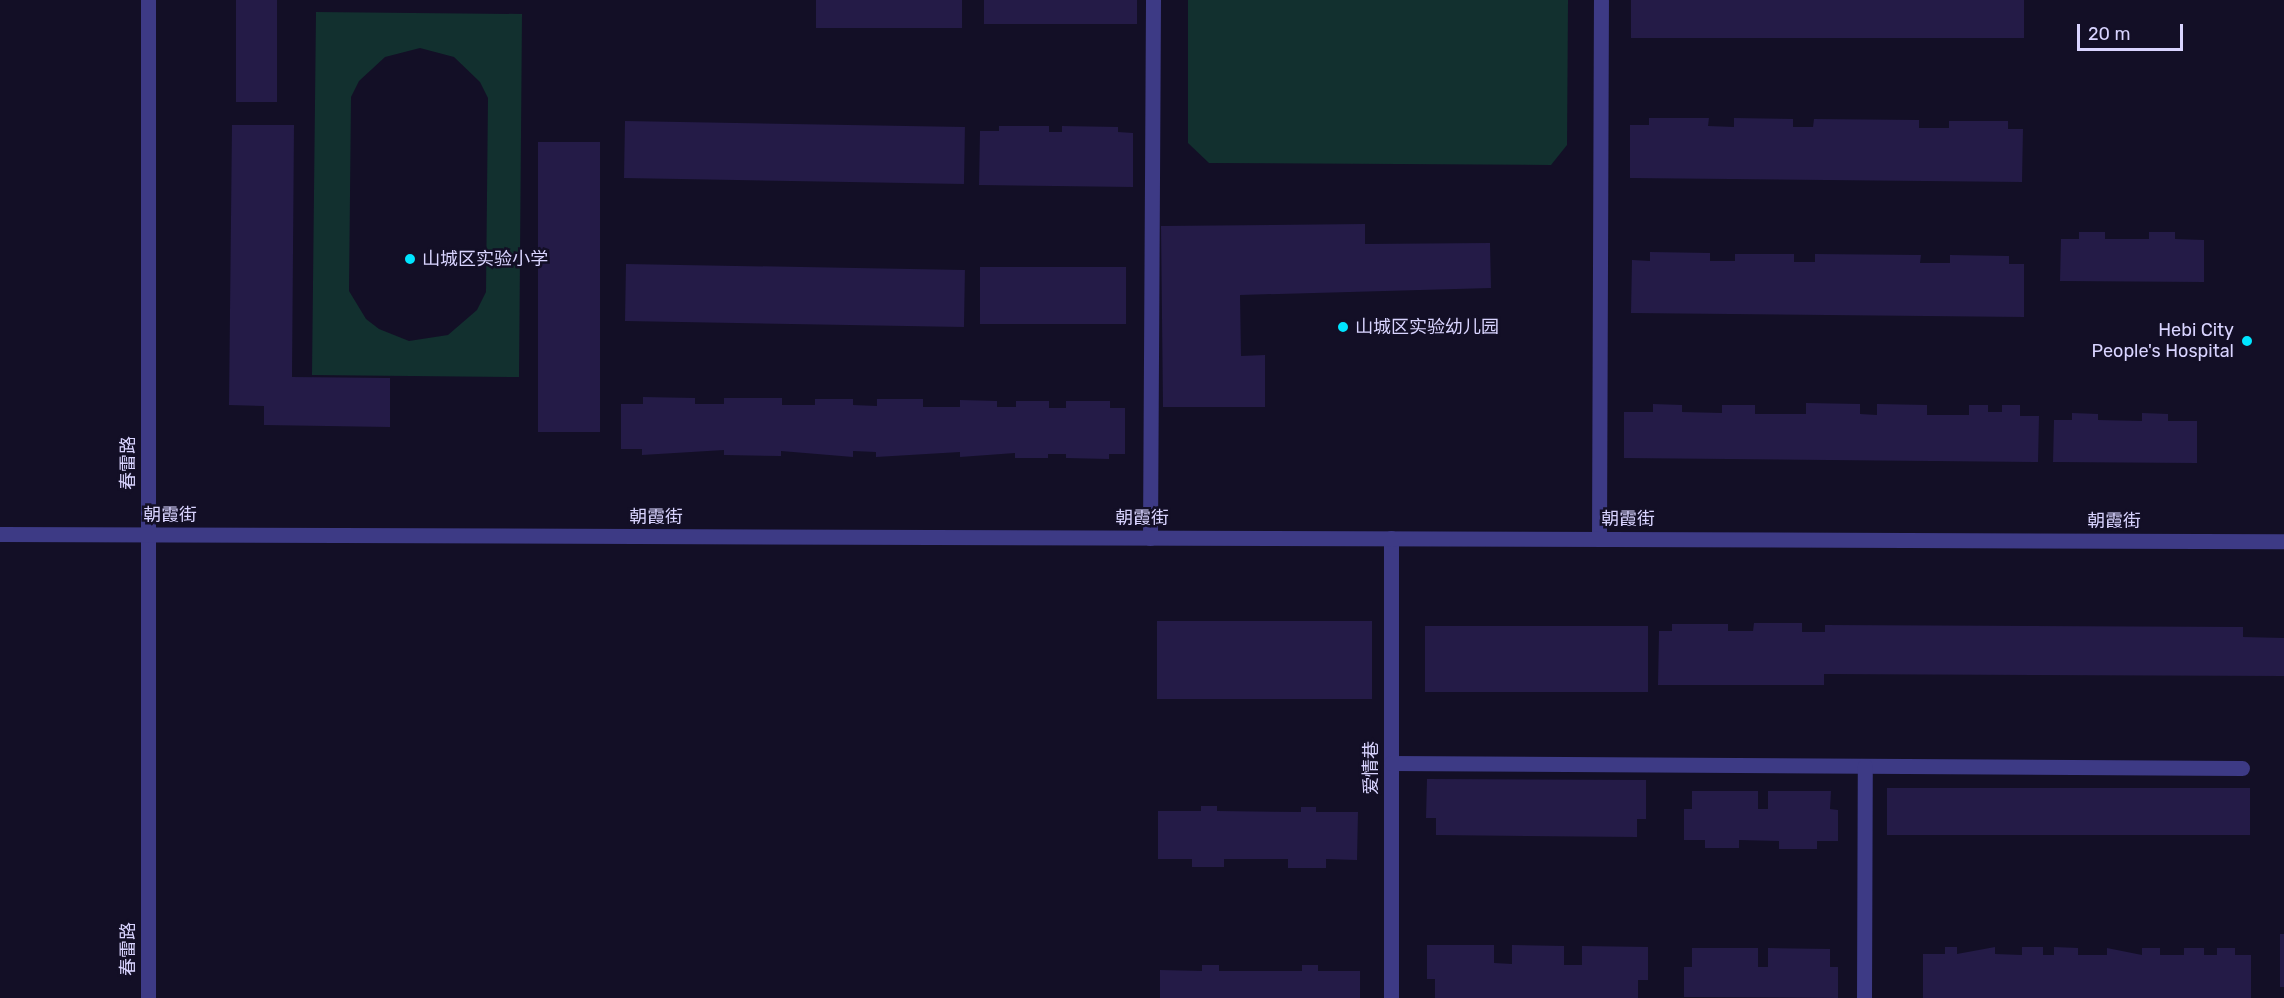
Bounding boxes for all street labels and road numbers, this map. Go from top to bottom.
street label: 春雷路 [117,436,139,490]
street label: 朝霞街 [143,504,197,526]
street label: 朝霞街 [629,506,683,528]
street label: 朝霞街 [1115,507,1169,529]
street label: 朝霞街 [1601,508,1655,530]
street label: 朝霞街 [2087,510,2141,532]
street label: 爱情巷 [1360,741,1382,795]
street label: 春雷路 [117,922,139,976]

